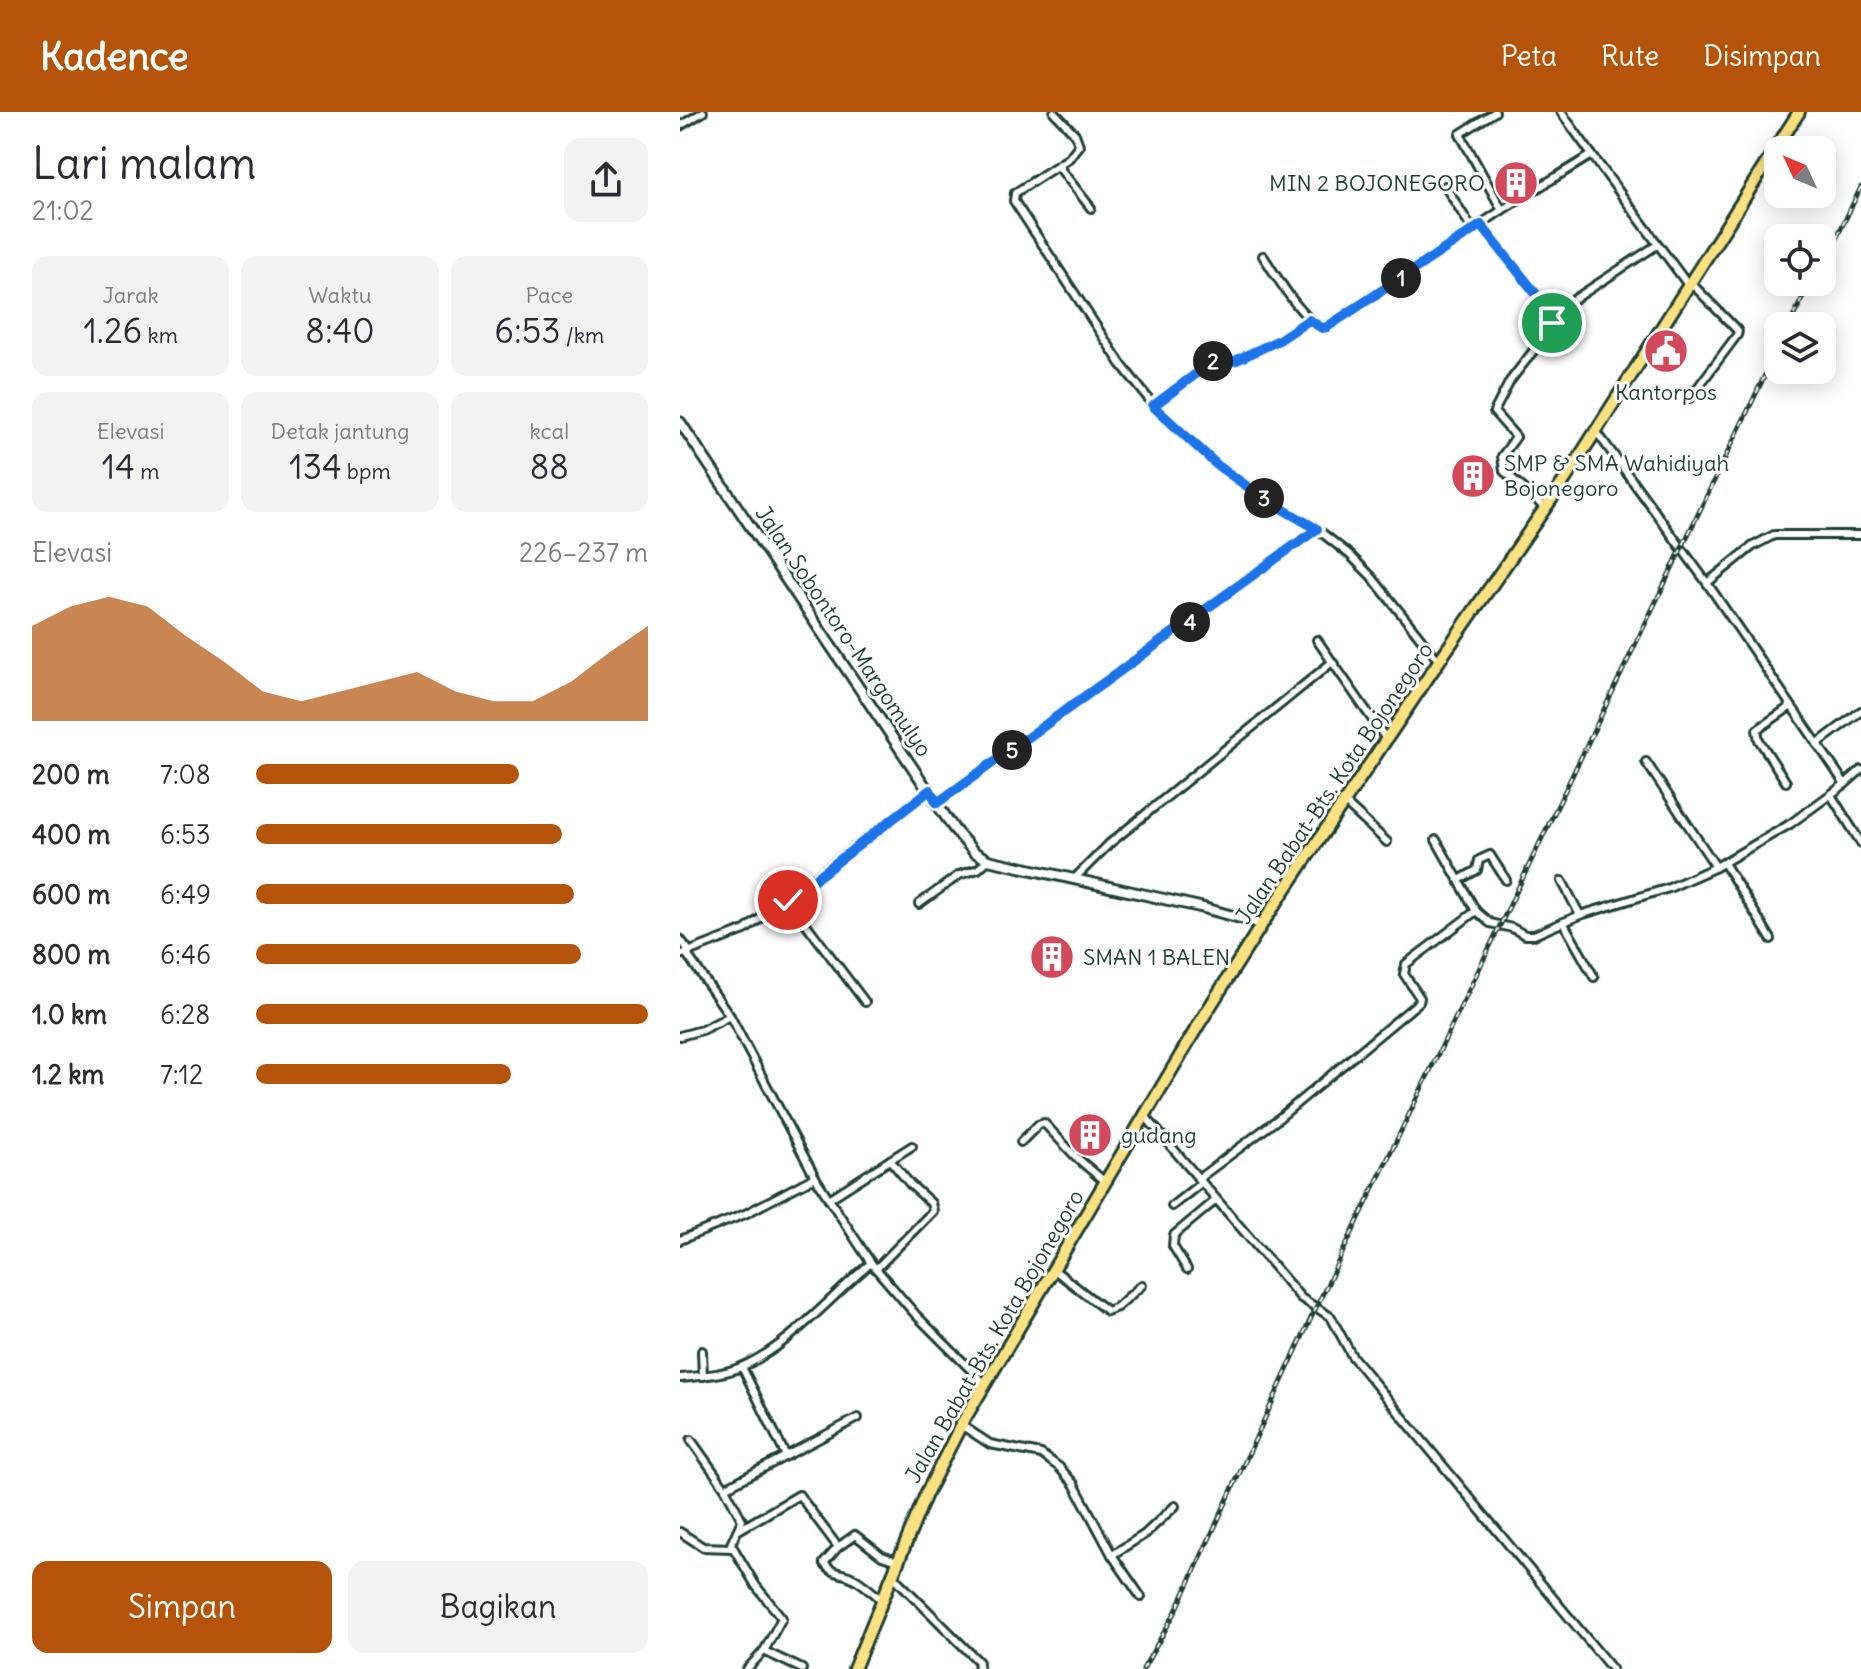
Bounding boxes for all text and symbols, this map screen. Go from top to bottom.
text: Kadence [40,33,189,80]
text: Peta [1501,38,1557,74]
text: Rute [1601,38,1659,74]
text: Disimpan [1703,38,1821,74]
text: Lari malam [32,136,256,191]
north arrow [1764,136,1836,208]
map controls [1764,136,1836,384]
button: share [564,138,648,222]
building icon: MIN 2 BOJONEGORO [1492,159,1540,207]
place label: MIN 2 BOJONEGORO [1269,169,1485,197]
text: 21:02 [32,194,94,227]
button: locate [1764,224,1836,296]
pin: 1 [1381,258,1421,298]
text: 1 [1397,264,1405,292]
text: Jarak [103,281,159,309]
text: Waktu [308,281,372,309]
text: Pace [525,281,573,309]
pin [1518,289,1586,357]
icon: arrive [1530,301,1574,345]
text: 1.26 [83,309,142,352]
text: 8:40 [305,309,375,352]
text: 6:53 [494,309,561,352]
button: layers [1764,312,1836,384]
text: km [142,321,178,349]
text: /km [561,321,604,349]
public building icon: Kantorpos [1642,327,1690,375]
pin: 2 [1193,341,1233,381]
text: 2 [1207,347,1219,375]
place label: Kantorpos [1615,378,1717,406]
text: Elevasi [97,417,165,445]
text: Detak jantung [270,417,410,445]
text: kcal [530,417,569,445]
text: 14 [102,445,135,488]
text: 134 [289,445,342,488]
text: 88 [530,445,569,488]
place label: SMP & SMA Wahidiyah Bojonegoro [1504,449,1729,502]
building icon: SMP & SMA Wahidiyah Bojonegoro [1449,452,1497,500]
text: m [135,457,160,485]
text: bpm [342,457,391,485]
pin: 3 [1244,478,1284,518]
text: 3 [1258,484,1270,512]
street label: Jalan Sobontoro-Margomulyo [749,500,939,762]
text: Elevasi [32,536,112,569]
text: 226–237 m [519,536,648,569]
pin: 4 [1170,602,1210,642]
text: 4 [1184,608,1196,636]
street label: Jalan Babat-Bts. Kota Bojonegoro [1229,637,1439,929]
pin: 5 [992,730,1032,770]
text: 5 [1006,736,1018,764]
text: 200 m [32,758,109,791]
text: 7:08 [160,758,211,791]
text: 400 m [32,818,110,851]
text: 6:53 [160,818,211,851]
pin [754,866,822,934]
text: 600 m [32,878,110,911]
text: 6:49 [160,878,211,911]
icon: check [766,878,810,922]
building icon: SMAN 1 BALEN [1028,933,1076,981]
text: 800 m [32,938,110,971]
text: 6:46 [160,938,211,971]
place label: SMAN 1 BALEN [1083,943,1230,971]
text: 1.0 km [32,998,107,1031]
text: 6:28 [160,998,210,1031]
text: 1.2 km [32,1058,104,1091]
text: 7:12 [160,1058,203,1091]
building icon: gudang [1066,1111,1114,1159]
place label: gudang [1121,1121,1197,1149]
street label: Jalan Babat-Bts. Kota Bojonegoro [898,1184,1090,1488]
button: Simpan [32,1561,332,1653]
button: Bagikan [348,1561,648,1653]

